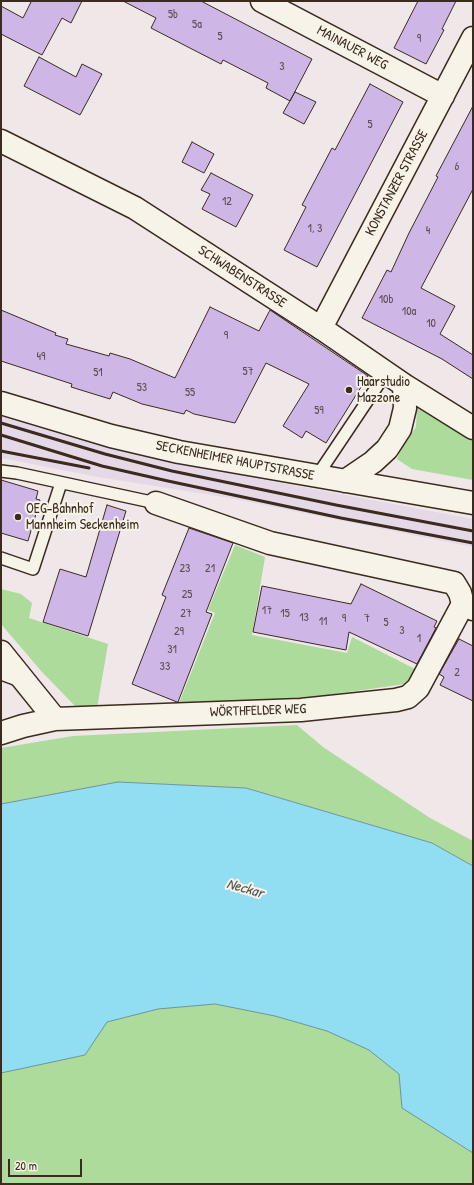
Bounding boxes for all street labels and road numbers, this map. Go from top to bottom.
street label: MAINAUER WEG [314,22,390,74]
street label: KONSTANZER STRASSE [362,127,432,239]
street label: SCHWABENSTRASSE [195,242,289,312]
street label: SECKENHEIMER HAUPTSTRASSE [154,437,316,485]
street label: WÖRTHFELDER WEG [210,701,306,721]

